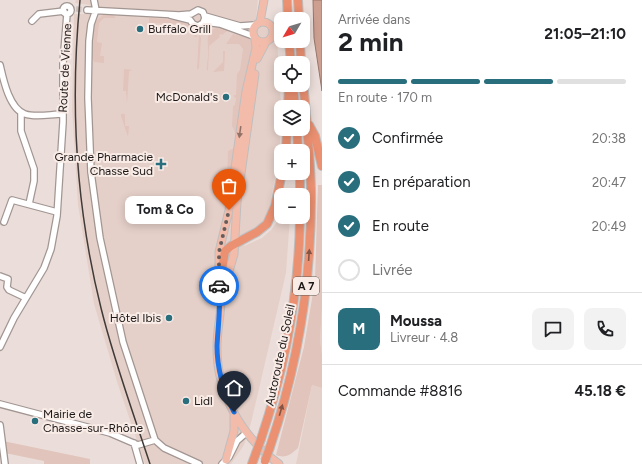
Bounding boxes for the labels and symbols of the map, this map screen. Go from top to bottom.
north arrow [274,12,310,48]
place label: Buffalo Grill [148,22,211,36]
street label: Route de Vienne [56,23,74,113]
marker: Buffalo Grill [135,24,145,34]
place label: McDonald's [156,90,218,104]
marker: McDonald's [221,92,231,102]
one-way arrow [237,126,243,138]
place label: Grande Pharmacie Chasse Sud [54,150,153,178]
marker: Grande Pharmacie Chasse Sud [156,159,166,169]
pin [212,169,246,210]
callout: Tom & Co [125,196,205,224]
one-way arrow [305,249,312,261]
courier [199,266,239,306]
road number: A 7 [293,277,319,295]
street label: Autoroute du Soleil [262,303,298,407]
place label: Hôtel Ibis [110,311,161,325]
marker: Hôtel Ibis [164,313,174,323]
pin [217,371,251,412]
place label: Lidl [194,394,213,408]
marker: Lidl [181,396,191,406]
one-way arrow [279,404,285,416]
place label: Mairie de Chasse-sur-Rhône [43,407,143,435]
marker: Mairie de Chasse-sur-Rhône [30,416,40,426]

